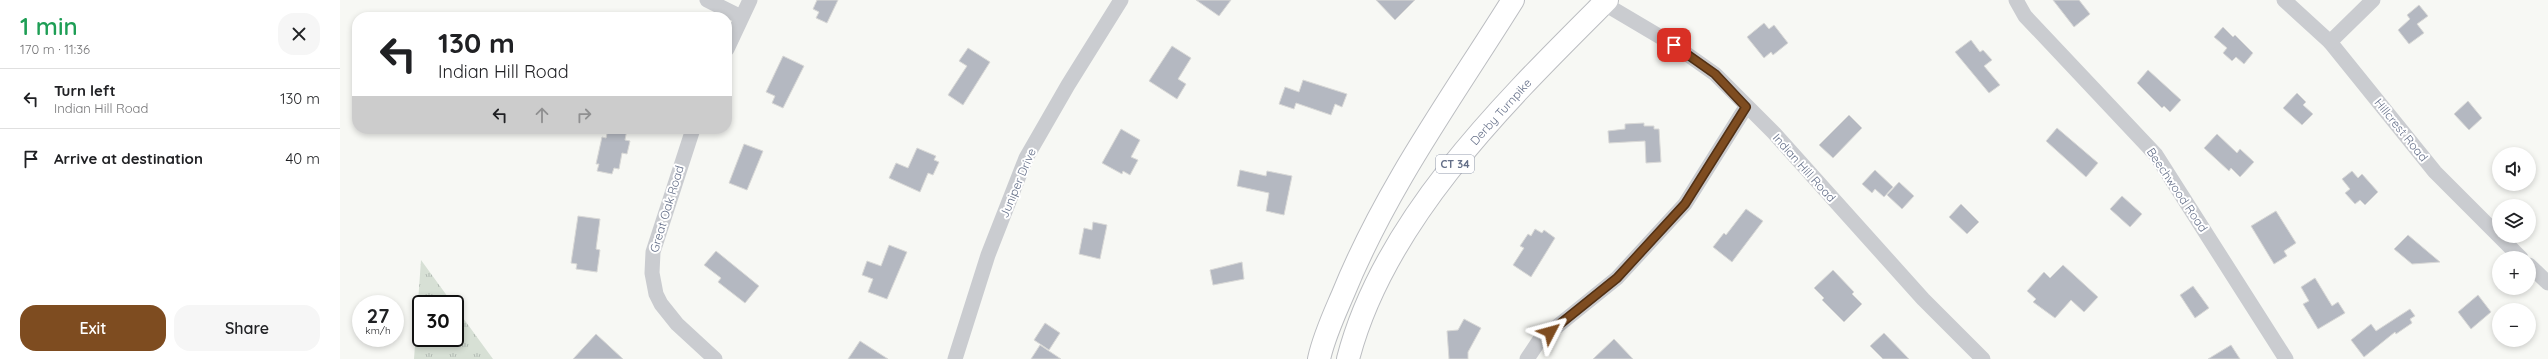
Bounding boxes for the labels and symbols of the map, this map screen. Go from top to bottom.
pin [1657,28,1691,62]
street label: Derby Turnpike [1467,75,1535,148]
street label: Hillcrest Road [2371,95,2431,164]
street label: Indian Hill Road [1770,130,1839,205]
street label: Beechwood Road [2144,145,2211,235]
street label: Juniper Drive [996,146,1039,220]
road number: CT 34 [1436,155,1474,173]
street label: Great Oak Road [646,164,687,254]
speed limit sign: 30 [412,295,464,347]
position arrow [1529,311,1571,353]

